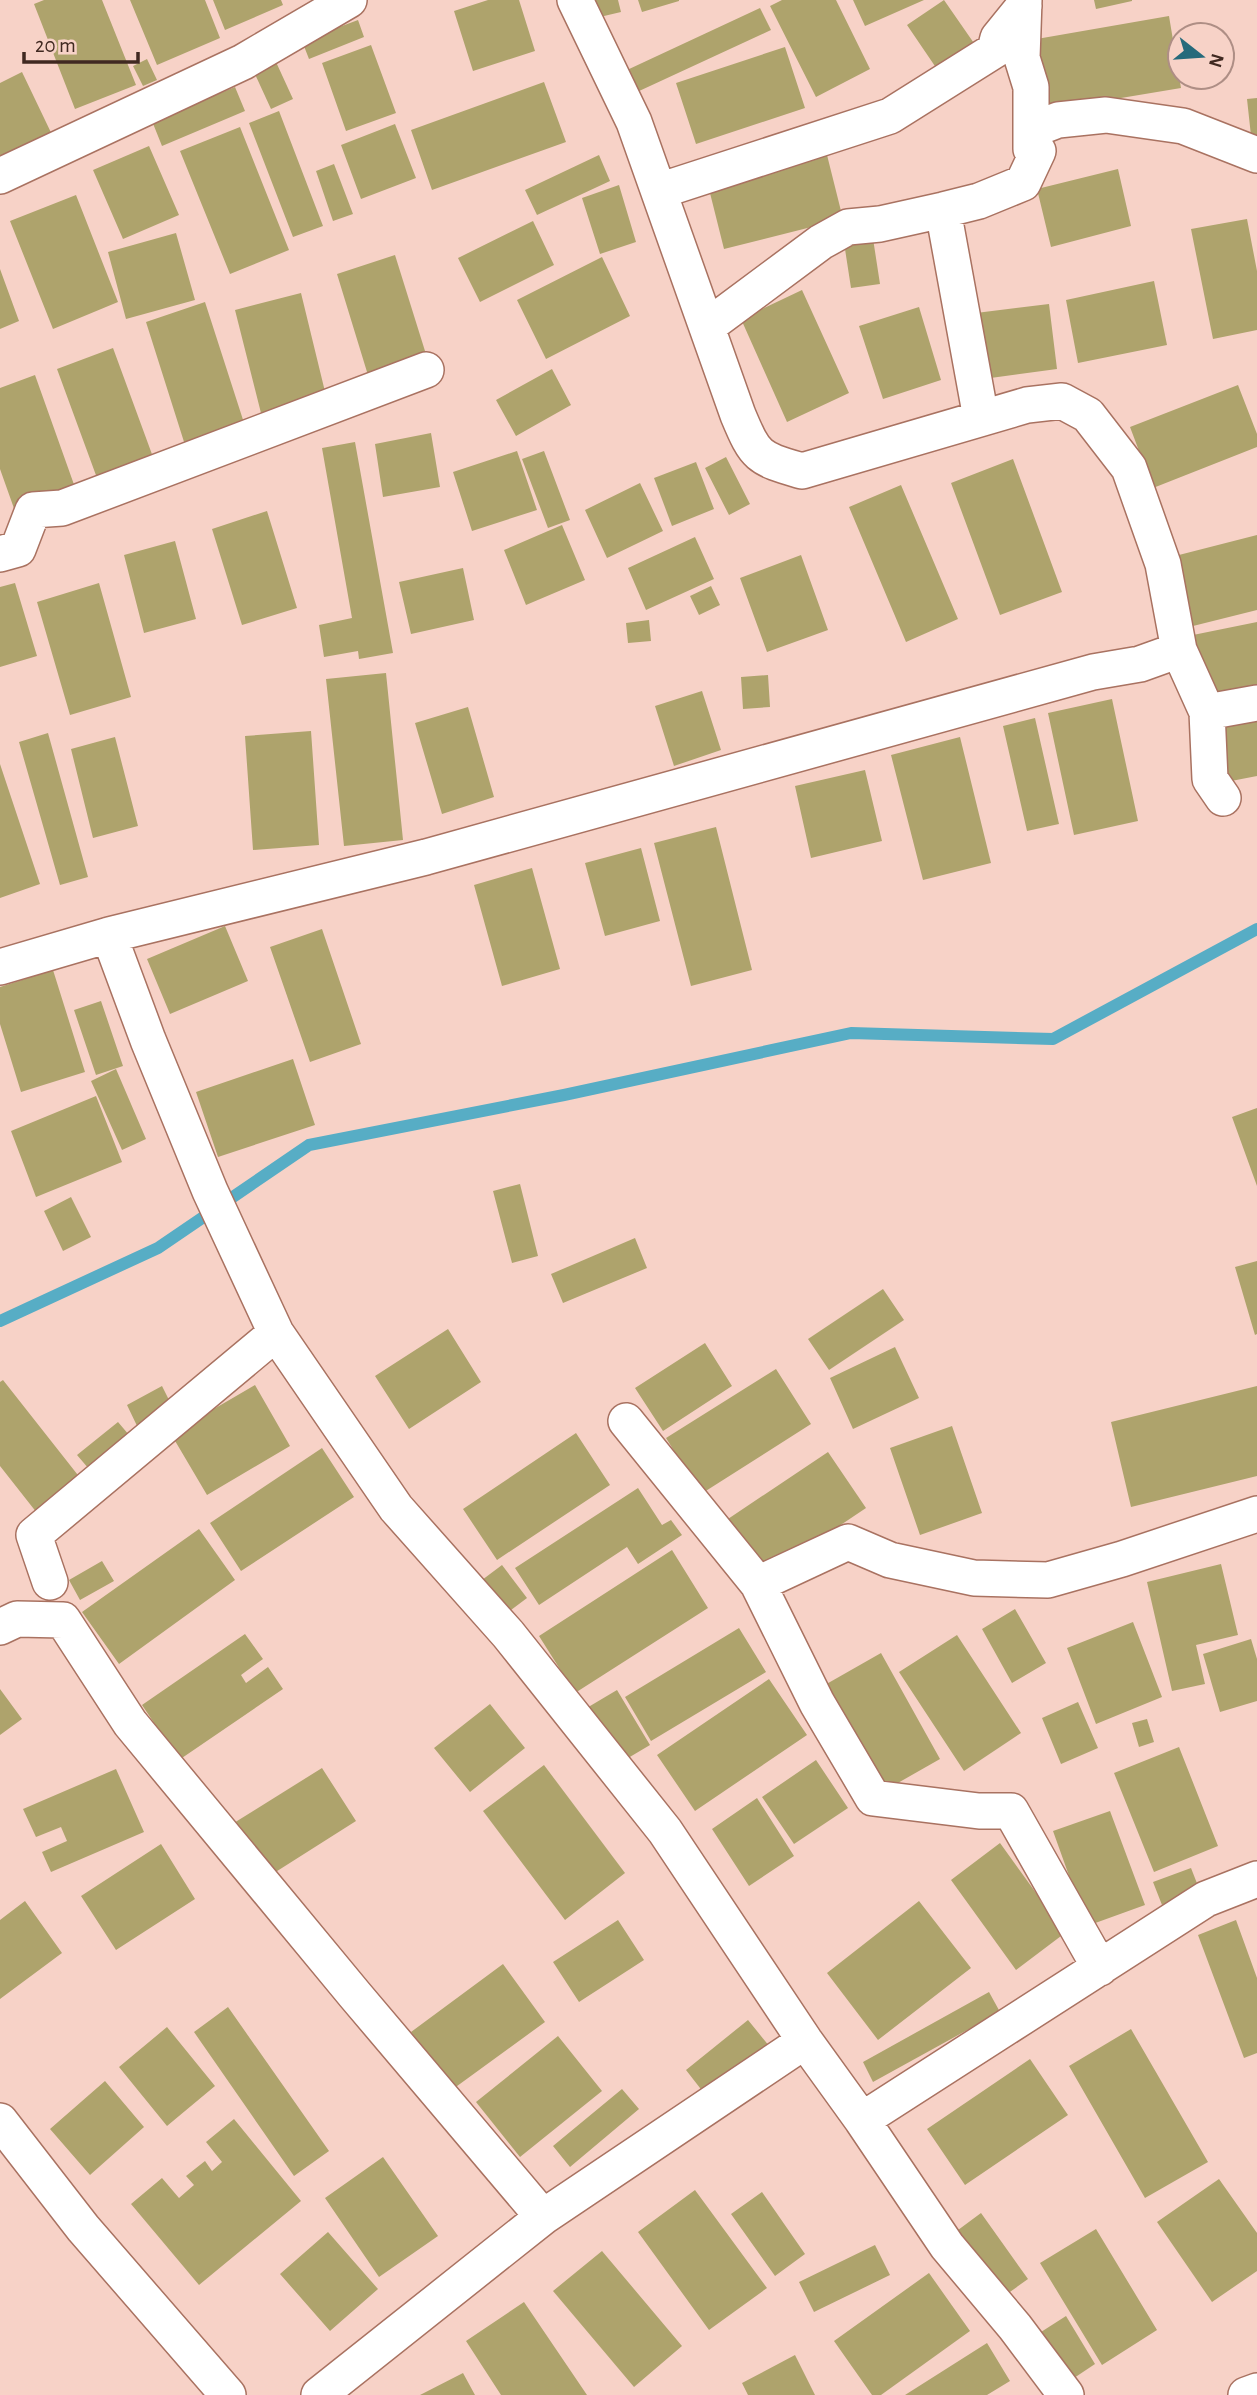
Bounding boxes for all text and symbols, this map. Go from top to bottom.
scale bar [24,21,138,65]
north arrow [1166,21,1236,91]
text: 20 m [35,35,76,56]
text: N [1205,51,1227,70]

